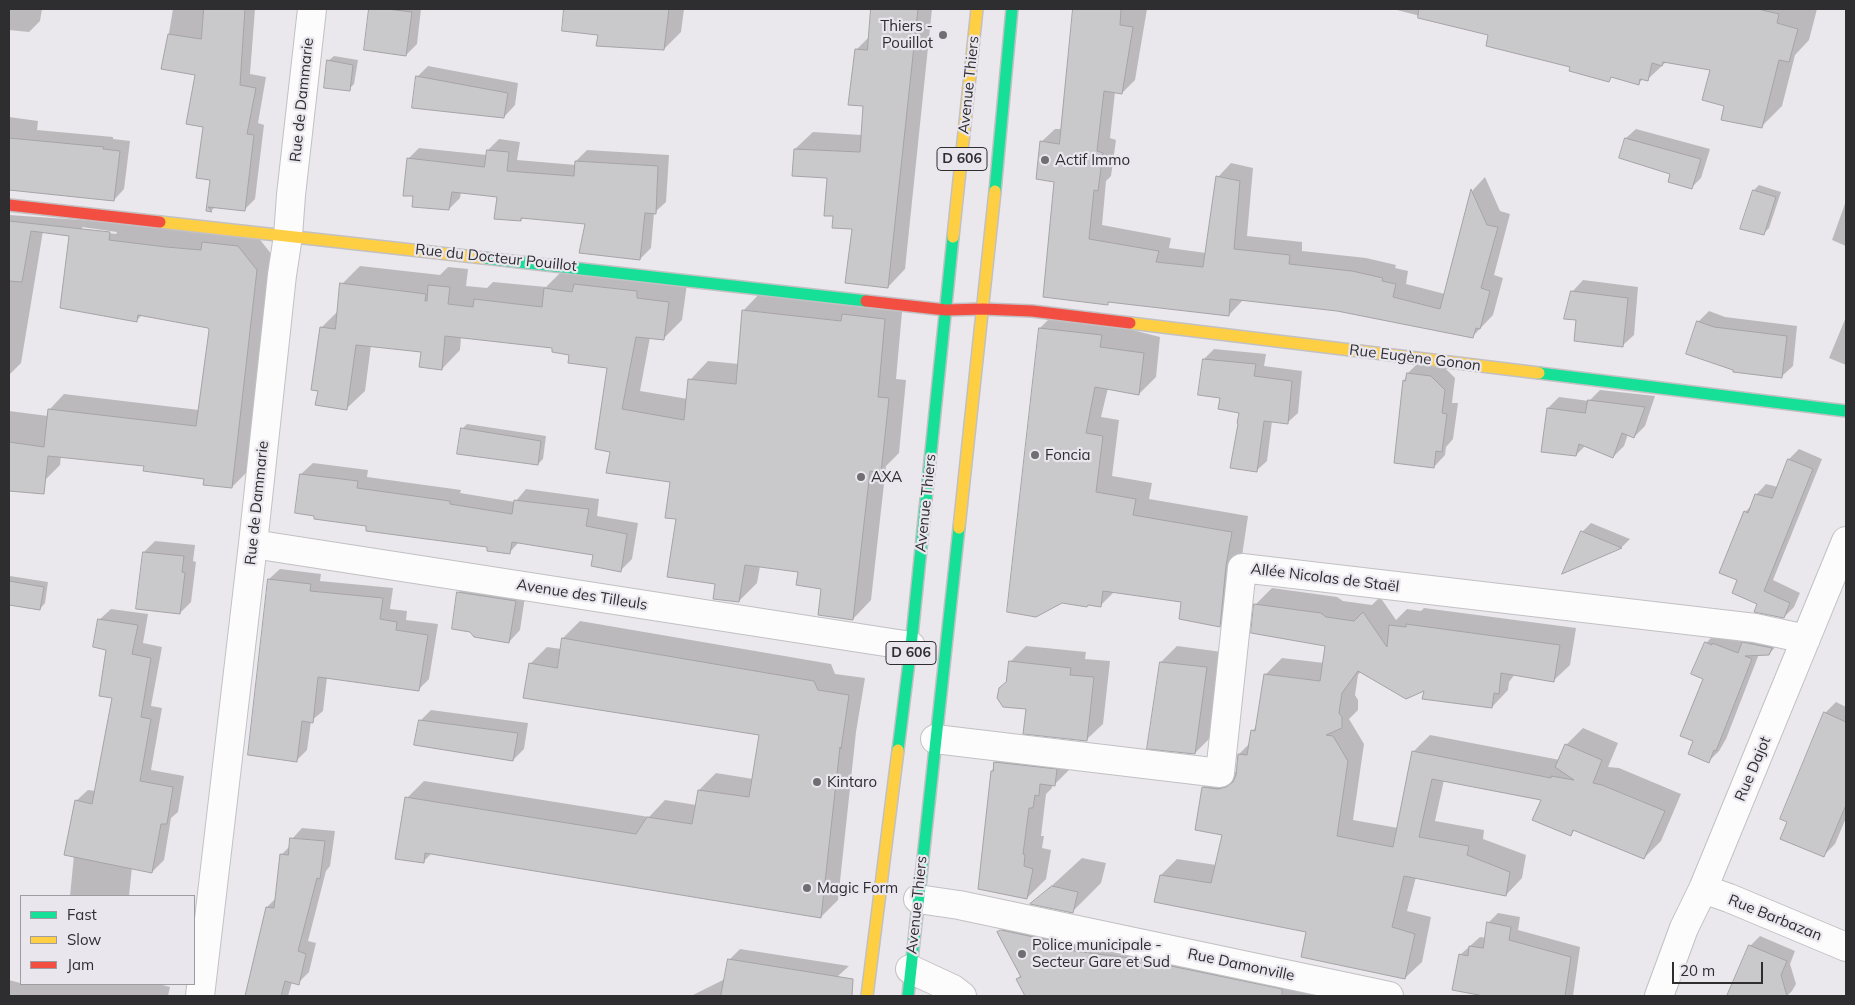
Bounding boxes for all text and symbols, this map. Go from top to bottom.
place label: Thiers - Pouillot [880,17,933,52]
marker: Thiers - Pouillot [937,29,949,41]
street label: Avenue Thiers [955,35,983,135]
street label: Rue de Dammarie [287,37,317,163]
road number: D 606 [937,148,987,170]
place label: Actif Immo [1055,151,1130,169]
marker: Actif Immo [1039,154,1051,166]
street label: Rue du Docteur Pouillot [414,241,578,275]
street label: Rue Eugène Gonon [1348,341,1482,375]
street label: Rue de Dammarie [242,440,272,566]
place label: Foncia [1045,446,1090,464]
marker: Foncia [1029,449,1041,461]
street label: Avenue Thiers [912,453,940,553]
place label: AXA [871,468,902,486]
marker: AXA [855,471,867,483]
street label: Allée Nicolas de Staël [1250,560,1400,596]
street label: Avenue des Tilleuls [515,576,649,614]
road number: D 606 [886,641,936,664]
street label: Rue Dajot [1731,734,1775,804]
place label: Kintaro [827,773,877,791]
marker: Kintaro [811,776,823,788]
street label: Avenue Thiers [903,855,931,955]
place label: Magic Form [817,879,898,897]
marker: Magic Form [801,882,813,894]
street label: Rue Barbazan [1726,891,1824,945]
legend [20,895,195,985]
text: Fast [67,905,97,924]
text: Slow [67,930,101,949]
place label: Police municipale - Secteur Gare et Sud [1032,936,1170,971]
street label: Rue Damonville [1186,945,1296,985]
marker: Police municipale - Secteur Gare et Sud [1016,948,1028,960]
scale bar [1675,952,1766,984]
text: Jam [67,955,94,974]
text: 20 m [1680,961,1715,980]

